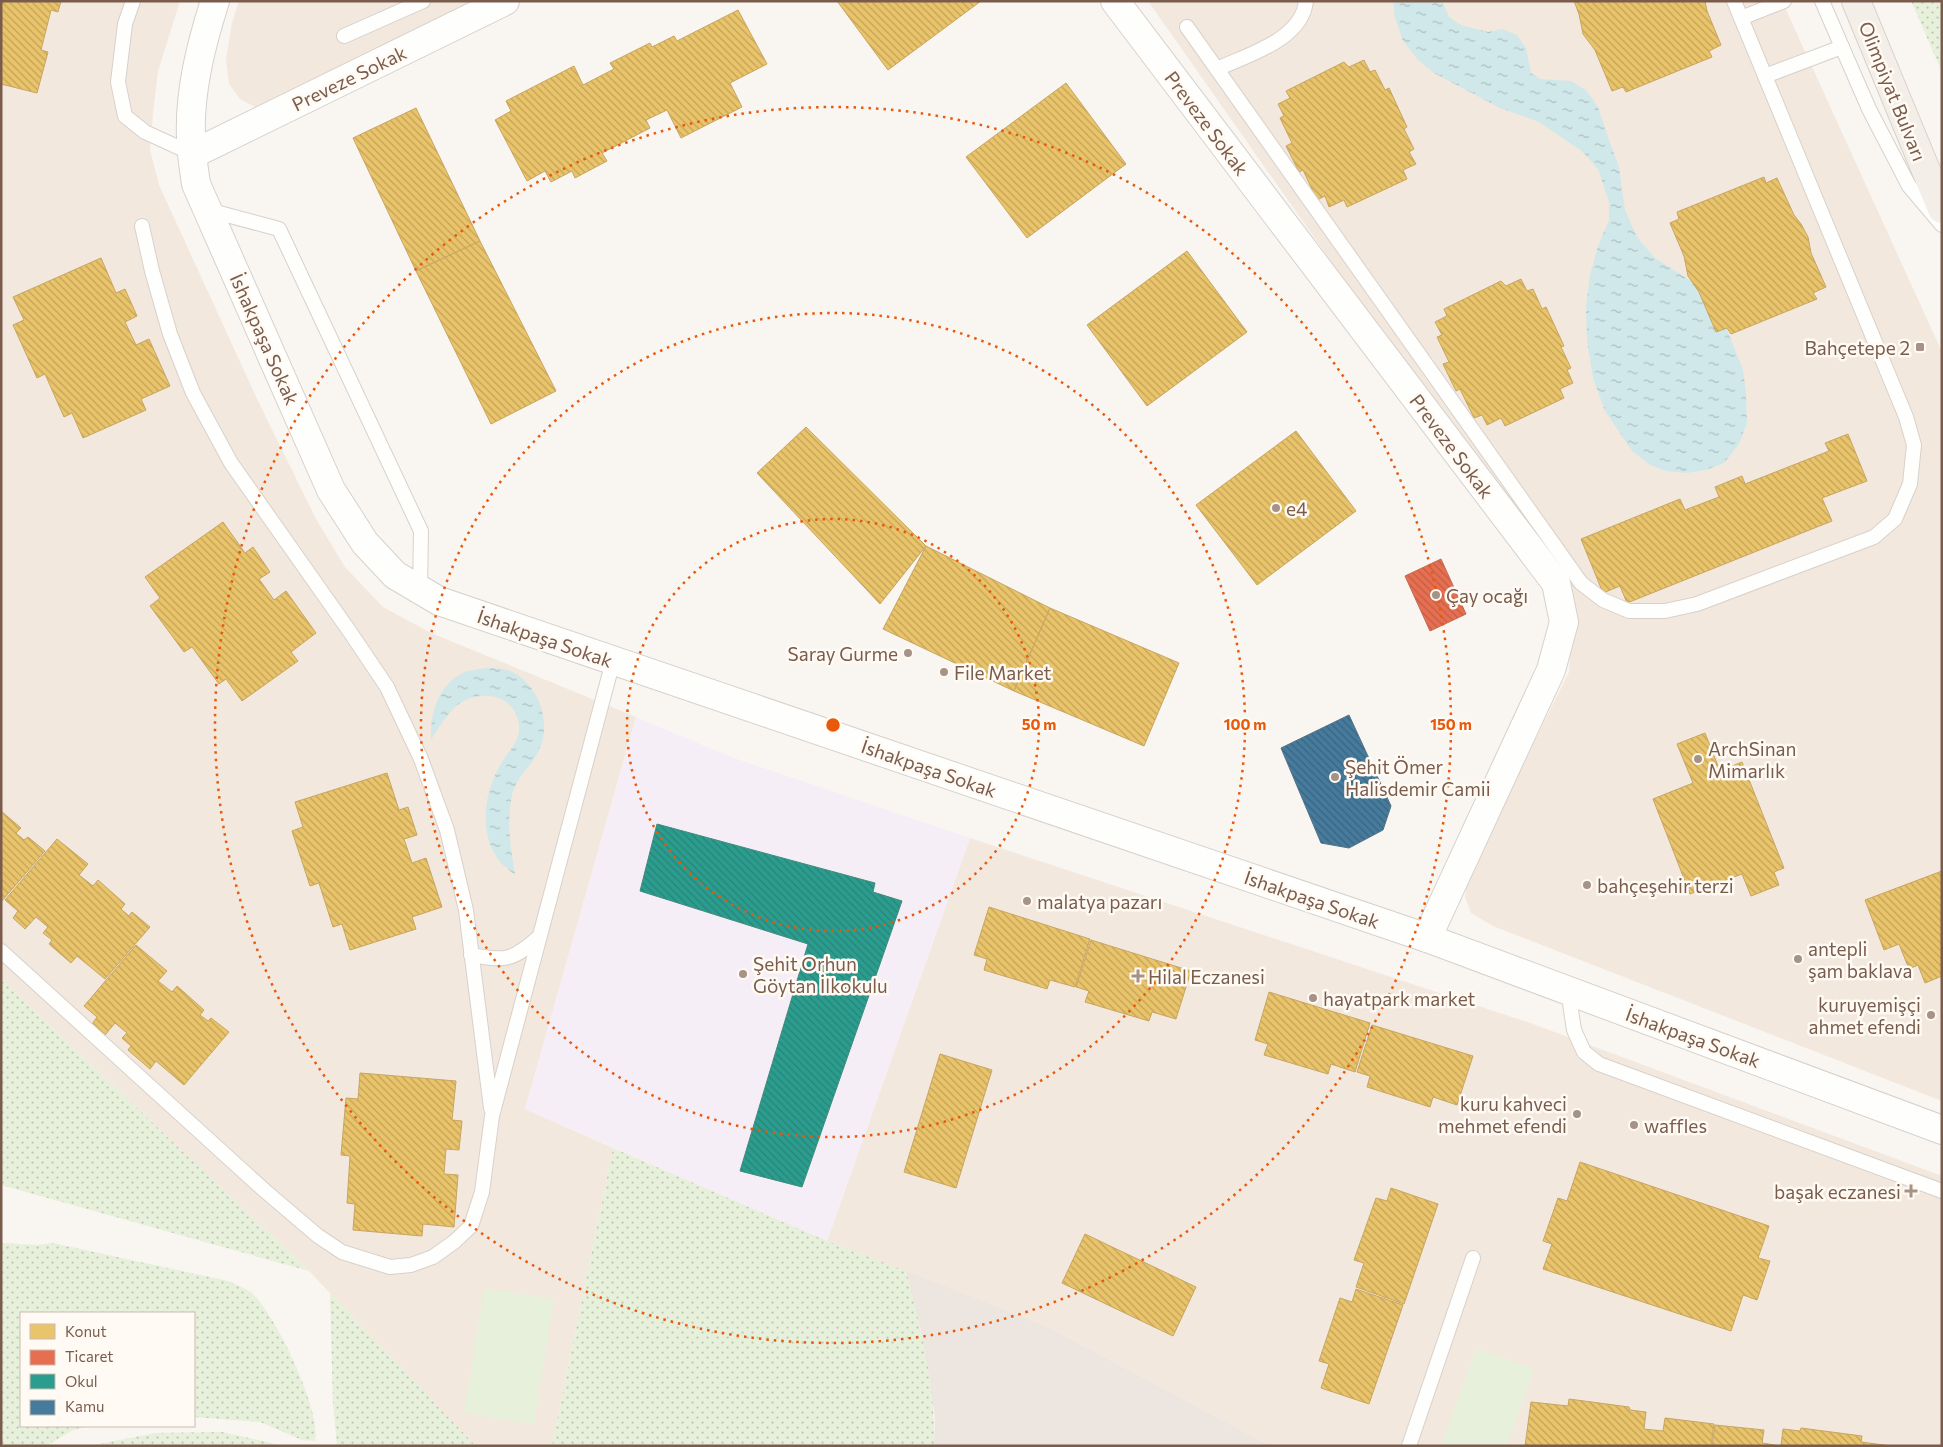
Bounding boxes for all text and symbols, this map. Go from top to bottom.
street label: Olimpiyat Bulvarı [1855,18,1931,164]
street label: Preveze Sokak [288,40,410,116]
street label: Preveze Sokak [1160,66,1254,180]
street label: İshakpaşa Sokak [226,270,304,408]
place label: Bahçetepe 2 [1805,336,1910,359]
marker: Bahçetepe 2 [1914,341,1926,353]
street label: Preveze Sokak [1405,389,1499,503]
place label: e4 [1286,497,1307,520]
marker: e4 [1270,502,1282,514]
place label: Çay ocağı [1446,584,1528,607]
marker: Çay ocağı [1430,589,1442,601]
street label: İshakpaşa Sokak [474,604,616,672]
place label: Saray Gurme [788,642,898,665]
marker: Saray Gurme [902,647,914,659]
place label: File Market [954,661,1052,684]
marker: File Market [938,666,950,678]
text: 50 m [1022,715,1056,733]
text: 100 m [1224,715,1266,733]
text: 150 m [1430,715,1472,733]
centre of rings [824,716,842,734]
street label: İshakpaşa Sokak [858,734,1000,802]
place label: ArchSinan Mimarlık [1708,737,1796,782]
marker: ArchSinan Mimarlık [1692,753,1704,765]
place label: Şehit Ömer Halisdemir Camii [1345,755,1491,800]
marker: Şehit Ömer Halisdemir Camii [1329,771,1341,783]
street label: İshakpaşa Sokak [1241,865,1383,933]
place label: bahçeşehir terzi [1597,874,1734,897]
marker: bahçeşehir terzi [1581,879,1593,891]
place label: malatya pazarı [1037,890,1162,913]
marker: malatya pazarı [1021,895,1033,907]
place label: antepli şam baklava [1808,937,1912,982]
place label: Şehit Orhun Göytan İlkokulu [753,952,888,997]
marker: antepli şam baklava [1792,953,1804,965]
place label: Hilal Eczanesi [1148,965,1265,988]
marker: Şehit Orhun Göytan İlkokulu [737,968,749,980]
marker: Hilal Eczanesi [1132,970,1144,982]
place label: hayatpark market [1323,987,1476,1010]
marker: hayatpark market [1307,992,1319,1004]
place label: kuruyemişçi ahmet efendi [1809,993,1921,1038]
street label: İshakpaşa Sokak [1623,1002,1763,1072]
marker: kuruyemişçi ahmet efendi [1925,1009,1937,1021]
place label: kuru kahveci mehmet efendi [1438,1092,1567,1137]
marker: kuru kahveci mehmet efendi [1571,1108,1583,1120]
place label: waffles [1644,1114,1707,1137]
marker: waffles [1628,1119,1640,1131]
place label: başak eczanesi [1774,1180,1901,1203]
marker: başak eczanesi [1905,1185,1917,1197]
legend [20,1312,195,1427]
text: Konut [65,1322,107,1340]
text: Ticaret [65,1347,113,1365]
text: Okul [65,1372,98,1390]
text: Kamu [65,1397,104,1415]

